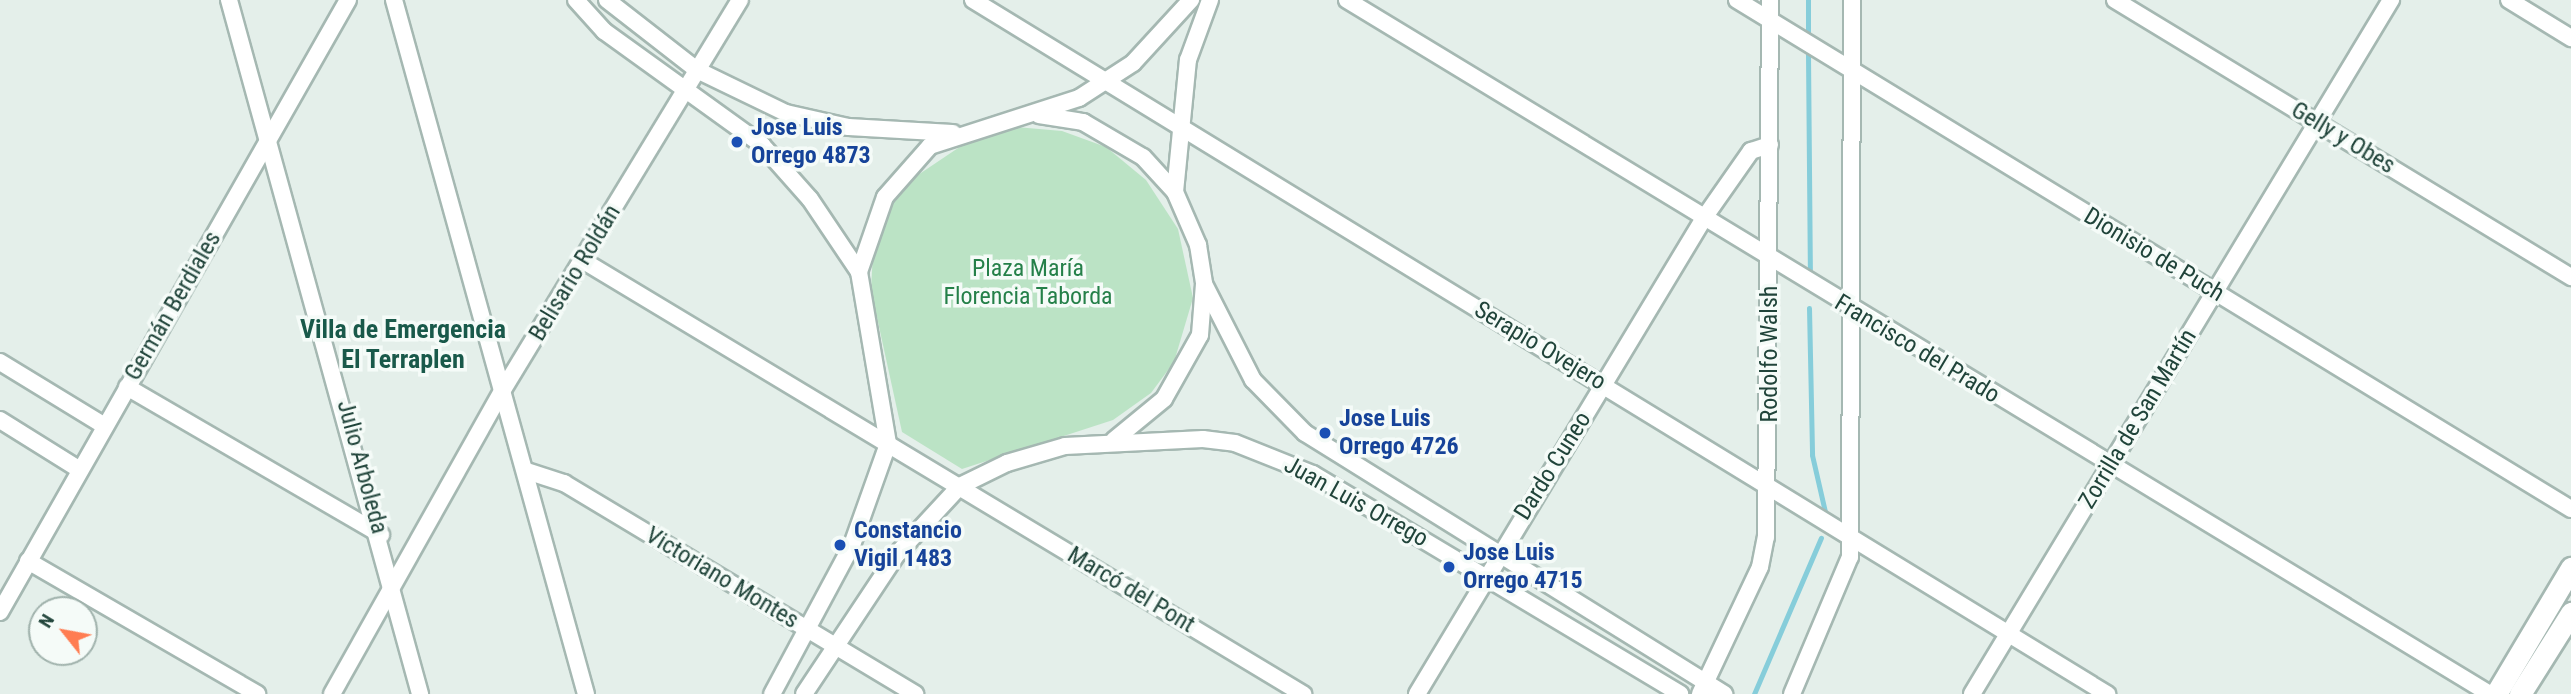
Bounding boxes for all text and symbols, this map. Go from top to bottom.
street label: Gelly y Obes [2286,96,2400,180]
place label: Jose Luis Orrego 4873 [751,114,871,170]
marker: Jose Luis Orrego 4873 [729,134,745,150]
street label: Belisario Roldán [523,200,627,346]
street label: Dionisio de Puch [2079,202,2229,308]
street label: Germán Berdiales [119,226,227,386]
park label: Plaza María Florencia Taborda [943,255,1113,311]
street label: Rodolfo Walsh [1756,286,1784,422]
street label: Francisco del Prado [1829,288,2005,410]
street label: Serapio Ovejero [1469,295,1611,397]
district label: Villa de Emergencia El Terraplen [300,314,506,376]
street label: Zorrilla de San Martín [2073,324,2203,514]
street label: Julio Arboleda [330,397,394,537]
place label: Jose Luis Orrego 4726 [1339,405,1459,461]
street label: Dardo Cuneo [1508,407,1598,525]
marker: Jose Luis Orrego 4726 [1317,425,1333,441]
street label: Juan Luis Orrego [1279,451,1433,553]
place label: Constancio Vigil 1483 [854,517,962,573]
street label: Victoriano Montes [640,521,804,635]
marker: Constancio Vigil 1483 [832,537,848,553]
place label: Jose Luis Orrego 4715 [1463,539,1583,595]
street label: Marcó del Pont [1062,541,1200,639]
marker: Jose Luis Orrego 4715 [1441,559,1457,575]
north arrow [28,596,98,666]
text: N [33,610,59,632]

